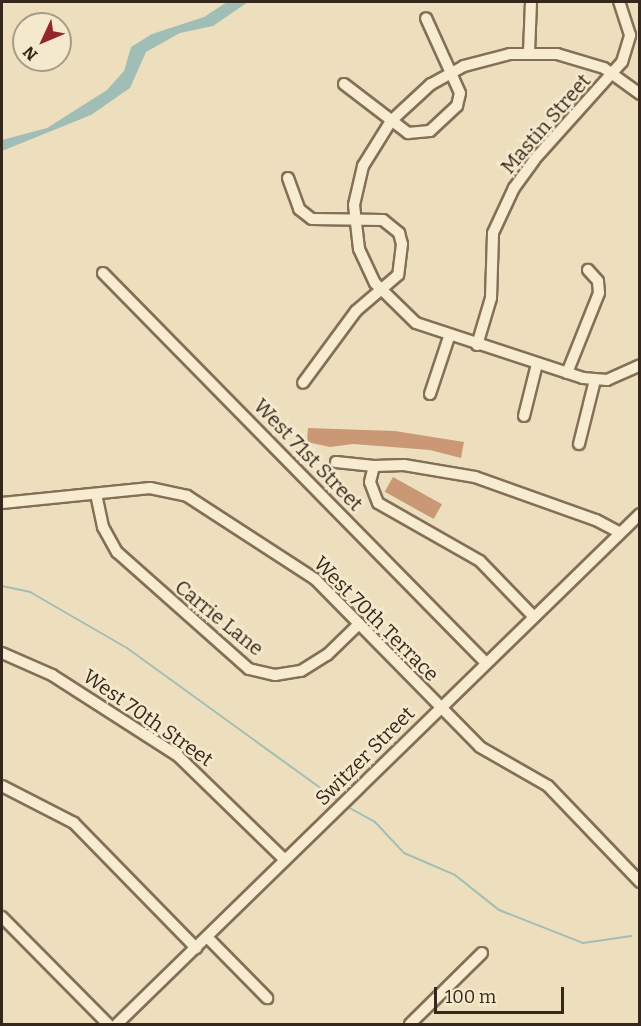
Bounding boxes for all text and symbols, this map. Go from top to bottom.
north arrow [12,12,72,72]
text: N [19,42,41,65]
street label: Mastin Street [496,69,596,179]
street label: West 71st Street [249,394,367,516]
street label: West 70th Terrace [308,551,444,687]
street label: Carrie Lane [170,575,268,661]
street label: West 70th Street [78,664,218,772]
street label: Switzer Street [310,701,420,811]
scale bar [437,975,568,1013]
text: 100 m [445,986,496,1008]

